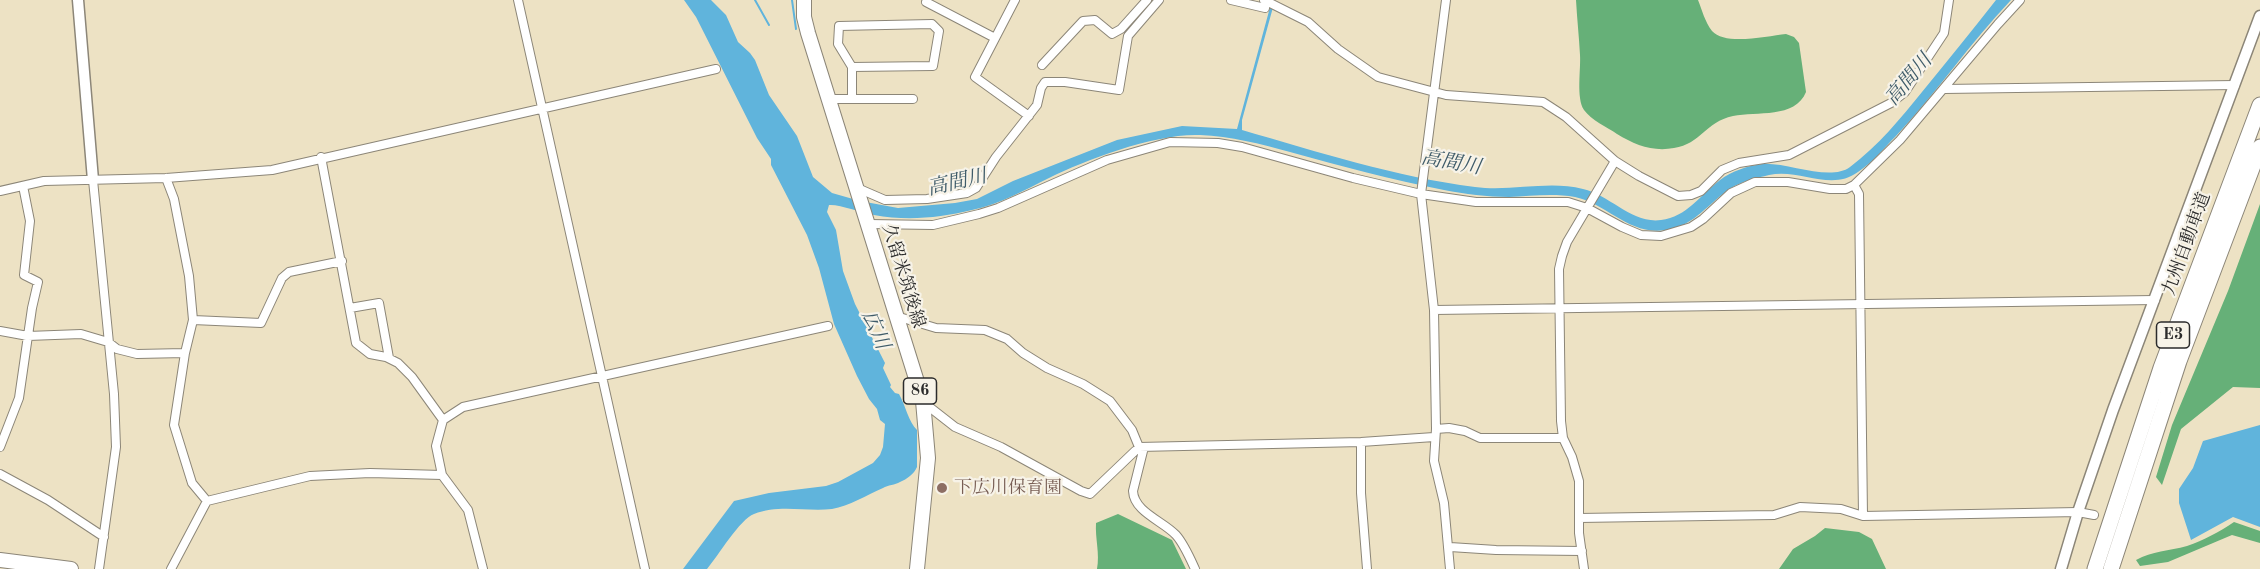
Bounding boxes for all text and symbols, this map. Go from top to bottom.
water label: 高間川 [1881,49,1937,111]
water label: 高間川 [1419,146,1483,180]
water label: 高間川 [925,165,989,201]
street label: 九州自動車道 [2158,190,2216,298]
street label: 久留米筑後線 [877,221,929,331]
water label: 広川 [856,307,894,353]
road number: E3 [2156,322,2190,348]
road number: 86 [904,378,936,404]
place label: 下広川保育園 [954,477,1062,499]
marker: 下広川保育園 [935,481,949,495]

